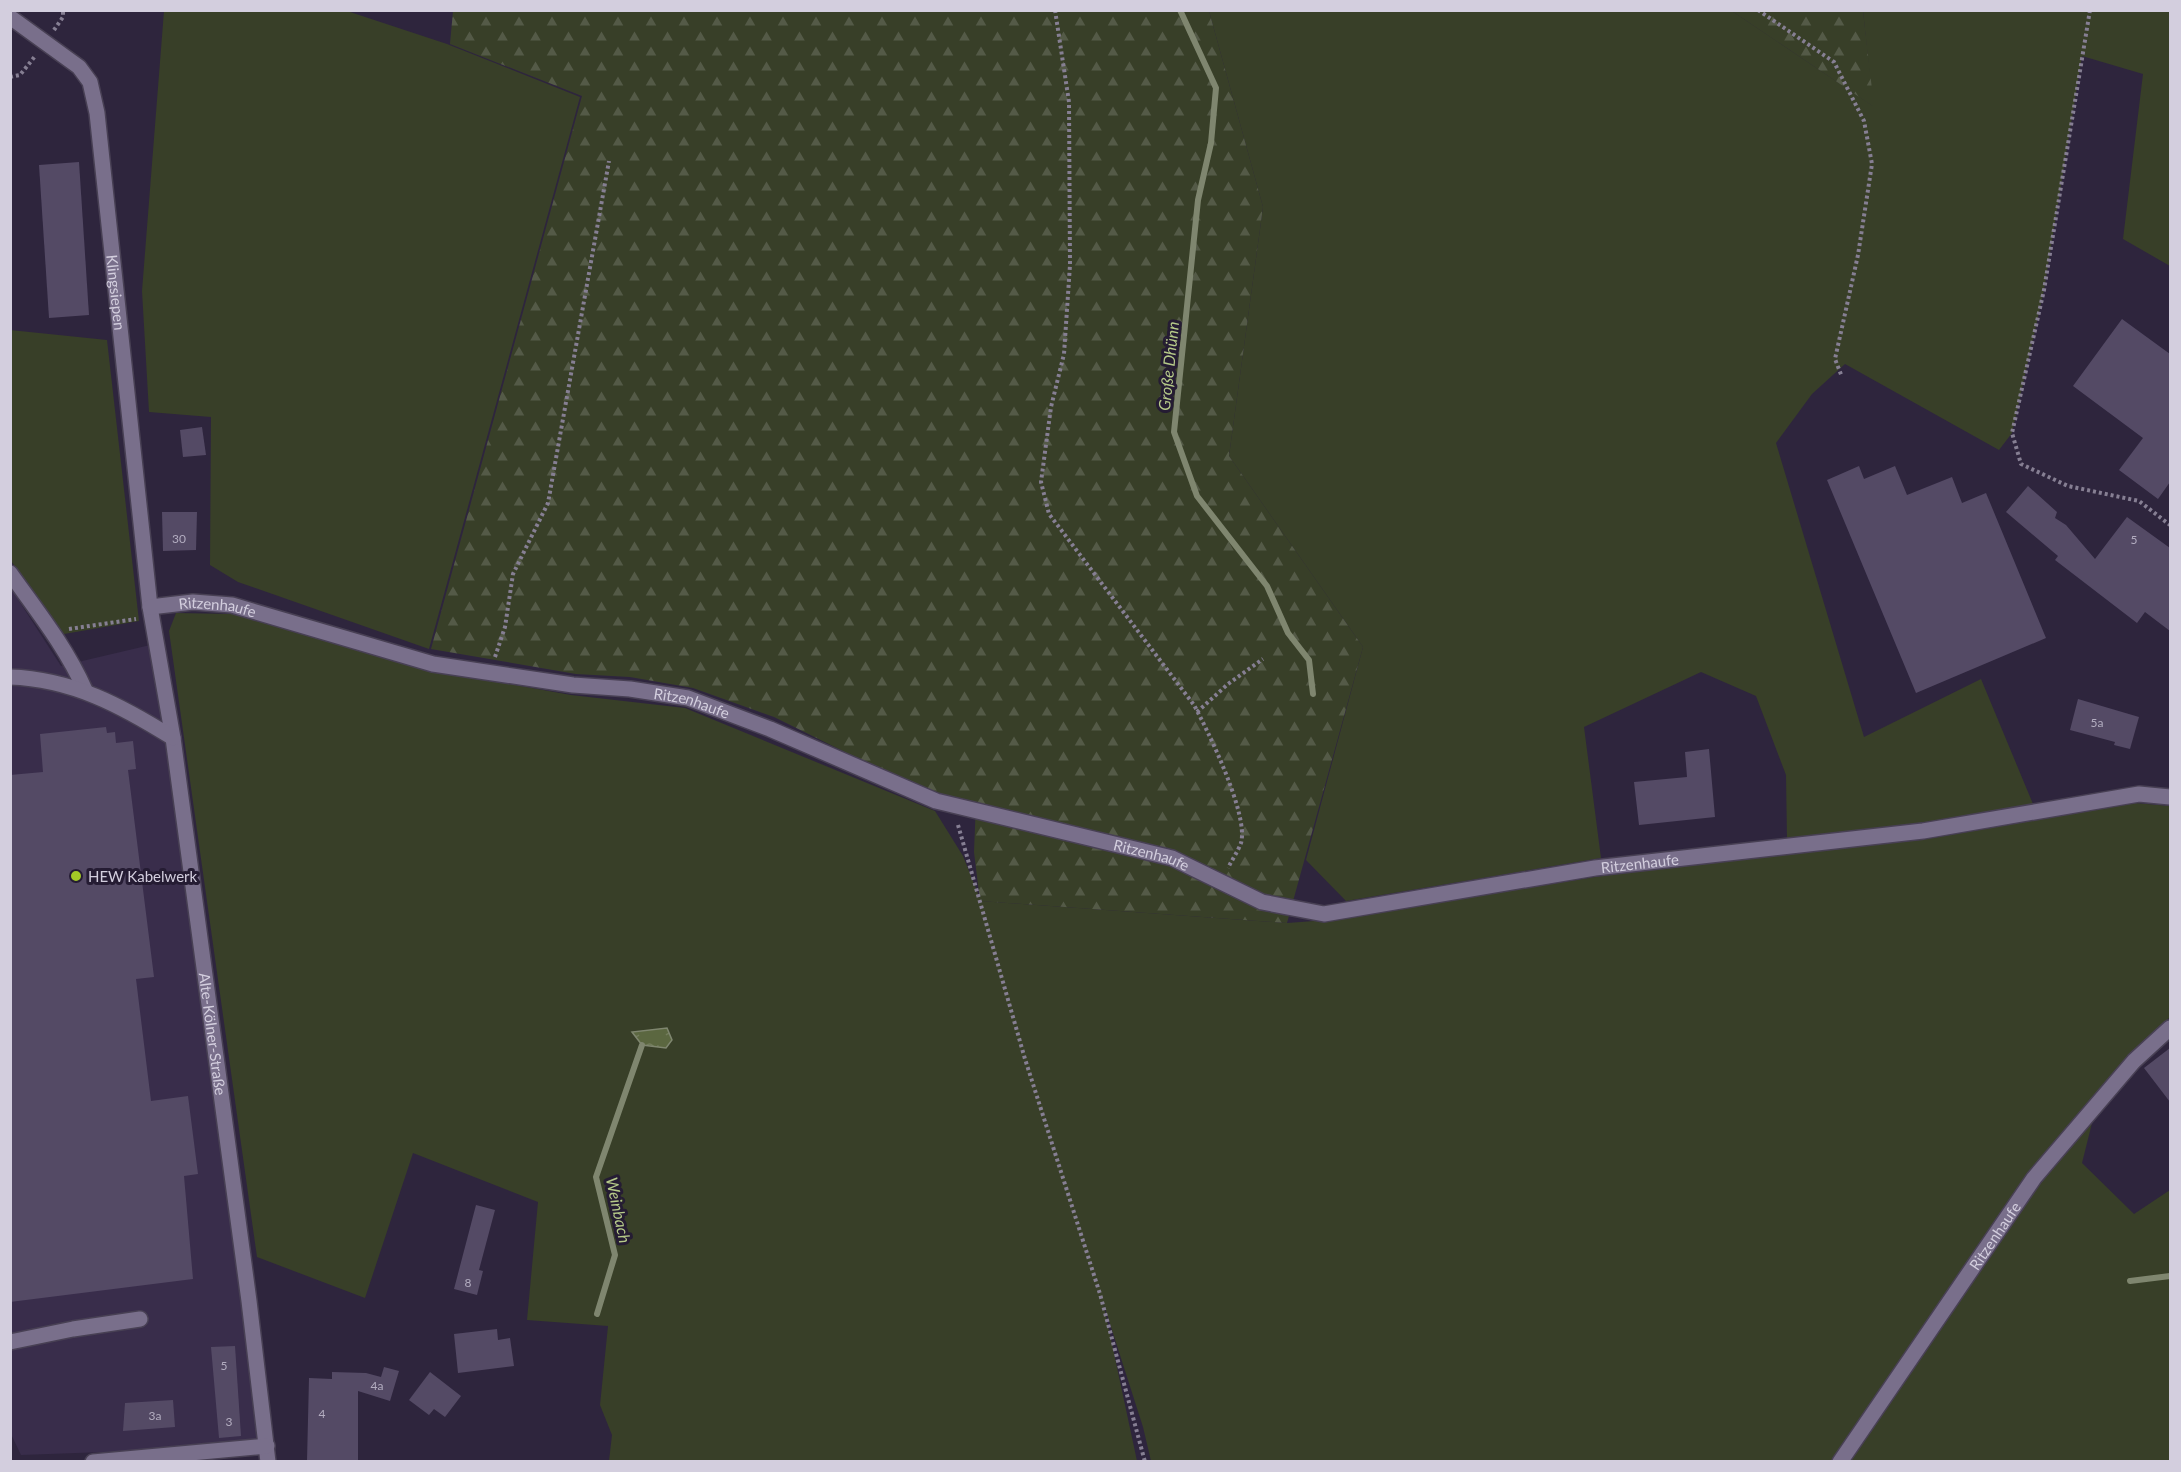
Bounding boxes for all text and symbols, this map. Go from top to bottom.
street label: Klingsiepen [103,254,129,331]
water label: Große Dhünn [1154,320,1182,412]
house number: 30 [172,531,186,546]
house number: 5 [2131,532,2138,547]
street label: Ritzenhaufe [178,593,258,621]
street label: Ritzenhaufe [653,684,732,722]
house number: 5a [2091,715,2103,730]
street label: Ritzenhaufe [1112,835,1193,874]
street label: Ritzenhaufe [1600,850,1680,876]
place label: HEW Kabelwerk [88,867,198,885]
marker: HEW Kabelwerk [69,869,83,883]
street label: Alte-Kölner-Straße [196,971,230,1096]
water label: Weinbach [603,1175,635,1245]
street label: Ritzenhaufe [1965,1198,2024,1273]
house number: 8 [465,1275,472,1290]
house number: 5 [221,1358,228,1373]
house number: 4a [371,1378,383,1393]
house number: 4 [319,1406,326,1421]
house number: 3a [149,1408,161,1423]
house number: 3 [226,1414,233,1429]

